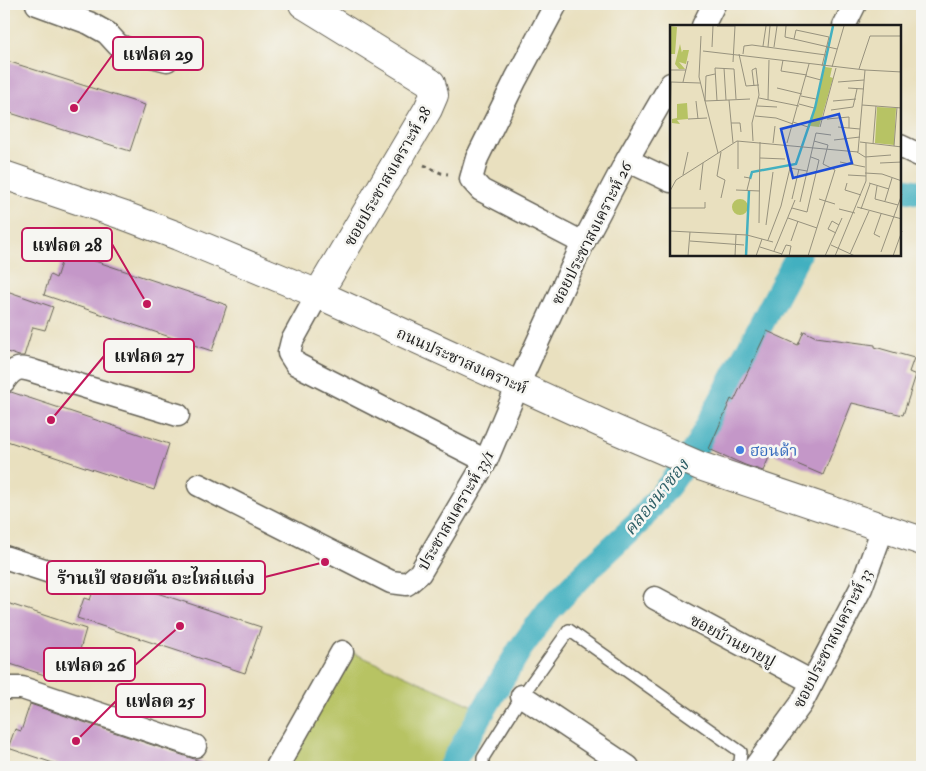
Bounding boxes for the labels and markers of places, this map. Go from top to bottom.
callout: แฟลต 29 [113,37,203,70]
callout: แฟลต 28 [22,228,112,261]
callout: แฟลต 27 [104,339,194,372]
place label: ฮอนด้า [750,441,797,461]
marker: ฮอนด้า [734,444,746,456]
callout: ร้านเป้ ซอยตัน อะไหล่แต่ง [47,561,265,594]
callout: แฟลต 26 [44,648,135,681]
callout: แฟลต 25 [116,684,205,717]

